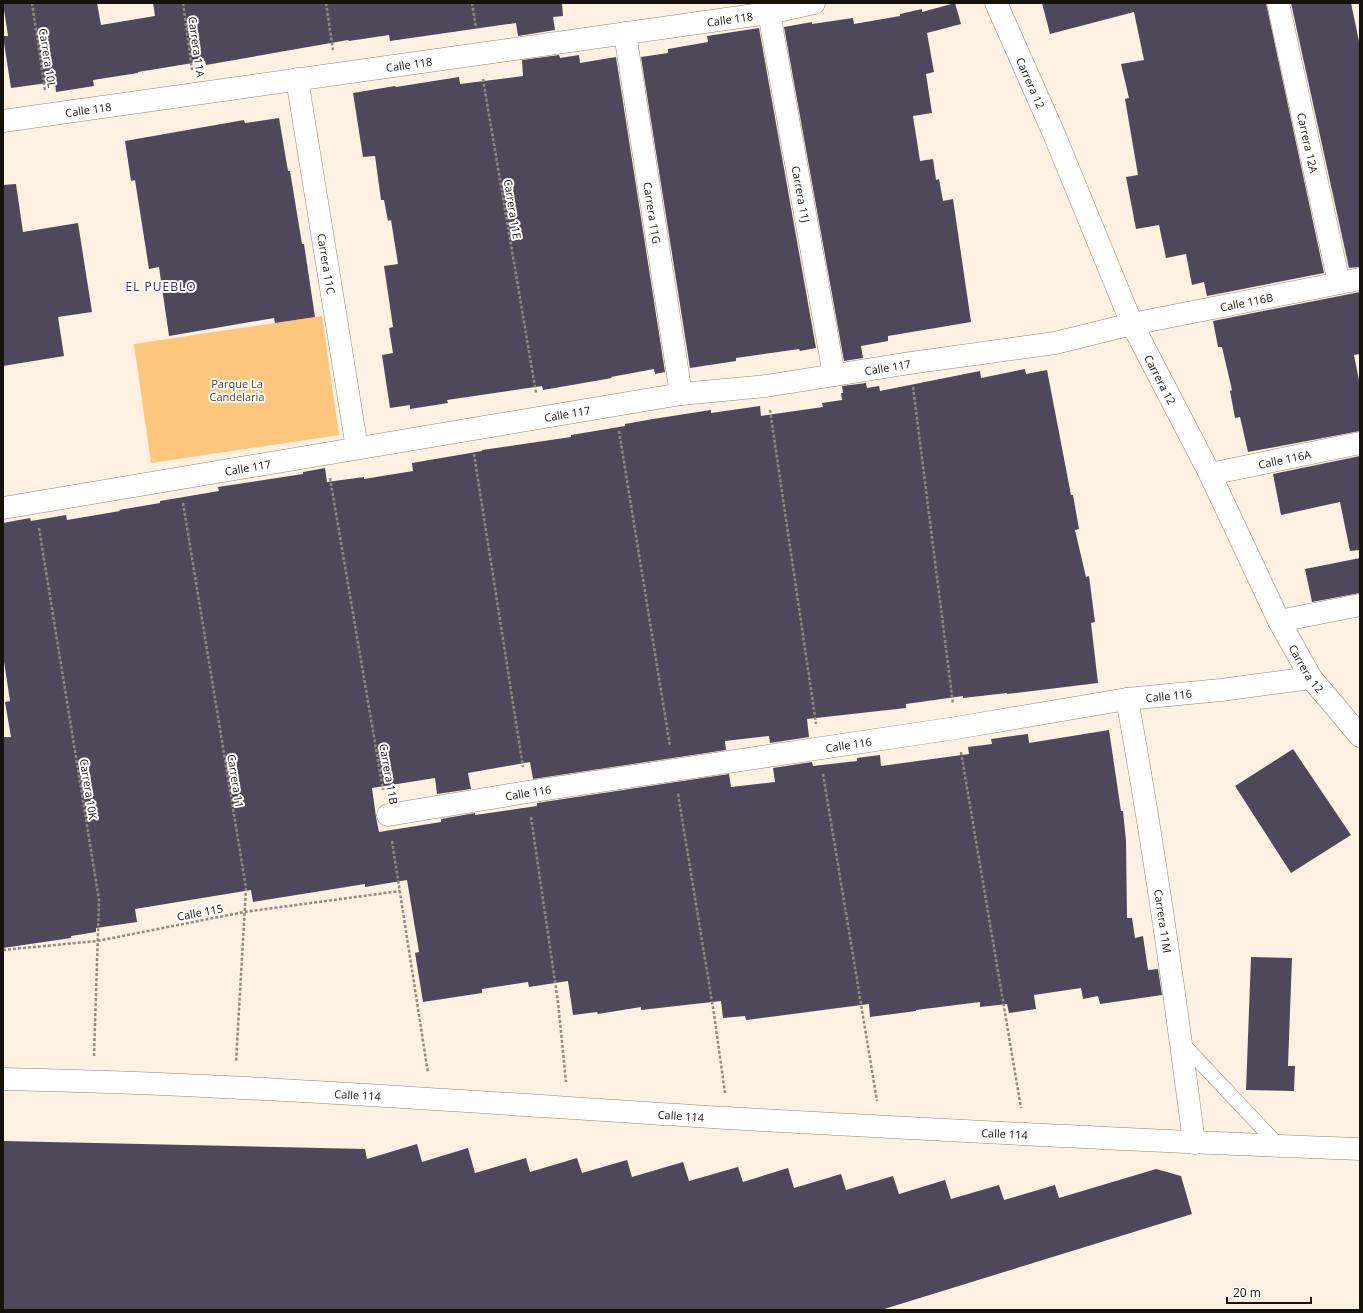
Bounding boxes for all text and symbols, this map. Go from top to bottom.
street label: Calle 118 [706,8,754,29]
street label: Carrera 11A [185,16,209,78]
street label: Carrera 10L [36,27,60,89]
street label: Calle 118 [385,53,433,74]
street label: Carrera 12 [1013,55,1049,110]
street label: Calle 118 [64,98,112,120]
street label: Carrera 12A [1295,111,1322,174]
street label: Carrera 11J [789,165,814,224]
street label: Carrera 11E [501,178,525,240]
street label: Carrera 11G [641,181,665,245]
street label: Carrera 11C [315,232,339,295]
district label: EL PUEBLO [125,278,197,295]
street label: Calle 116B [1219,289,1274,314]
street label: Carrera 12 [1142,352,1180,407]
street label: Calle 117 [863,356,912,378]
park label: Parque La Candelaria [210,376,264,404]
street label: Calle 117 [543,402,591,424]
street label: Calle 116A [1257,446,1312,471]
street label: Calle 117 [223,456,272,478]
street label: Carrera 12 [1286,642,1327,696]
street label: Calle 116 [1145,685,1193,705]
street label: Calle 116 [824,733,873,755]
street label: Carrera 11B [376,742,402,806]
street label: Carrera 11 [224,753,248,809]
street label: Carrera 10K [77,758,101,821]
street label: Calle 116 [504,781,552,803]
street label: Carrera 11M [1151,888,1176,954]
street label: Calle 115 [176,900,224,924]
street label: Calle 114 [334,1085,382,1103]
street label: Calle 114 [657,1106,705,1124]
street label: Calle 114 [981,1124,1029,1142]
scale bar [1227,1279,1311,1305]
text: 20 m [1233,1284,1261,1301]

